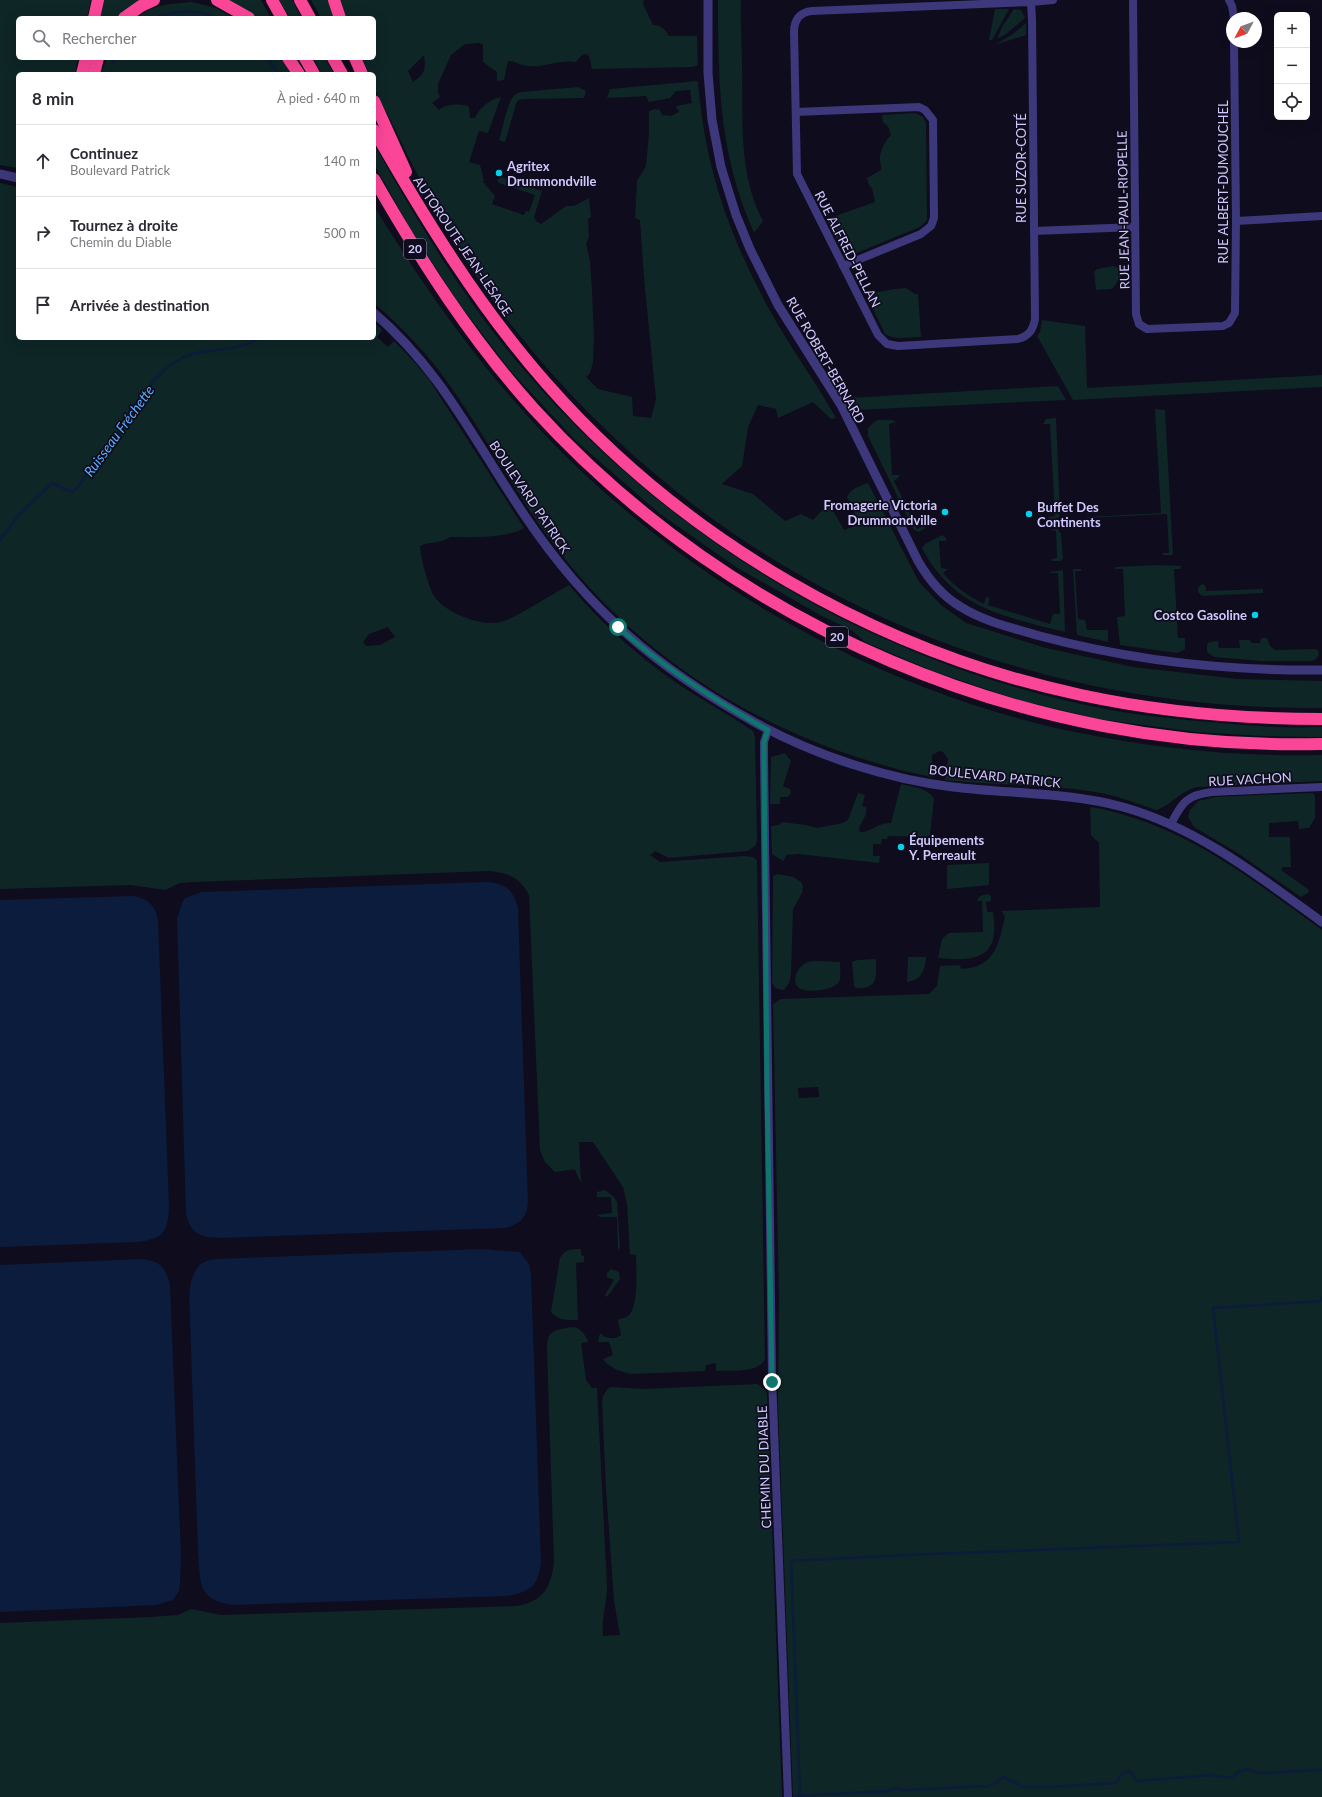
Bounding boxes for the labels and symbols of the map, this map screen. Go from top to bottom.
north arrow [1226,12,1262,48]
street label: RUE ALBERT-DUMOUCHEL [1215,100,1231,264]
street label: RUE SUZOR-COTÉ [1013,113,1029,223]
street label: RUE JEAN-PAUL-RIOPELLE [1114,130,1132,290]
place label: Agritex Drummondville [506,158,597,189]
marker: Agritex Drummondville [494,168,504,178]
street label: AUTOROUTE JEAN-LESAGE [410,173,516,319]
street label: RUE ALFRED-PELLAN [812,188,884,310]
road number: 20 [404,239,426,259]
street label: RUE ROBERT-BERNARD [783,294,869,426]
water label: Ruisseau Fréchette [80,382,158,480]
street label: BOULEVARD PATRICK [486,438,574,557]
place label: Fromagerie Victoria Drummondville [824,497,937,528]
place label: Buffet Des Continents [1037,499,1101,530]
marker: Fromagerie Victoria Drummondville [940,507,950,517]
marker: Buffet Des Continents [1024,509,1034,519]
place label: Costco Gasoline [1154,607,1247,623]
marker: Costco Gasoline [1250,610,1260,620]
route start [609,618,627,636]
road number: 20 [826,627,848,647]
street label: BOULEVARD PATRICK [928,761,1062,791]
street label: RUE VACHON [1208,769,1292,789]
place label: Équipements Y. Perreault [908,832,984,863]
marker: Équipements Y. Perreault [896,842,906,852]
route end [763,1373,781,1391]
street label: CHEMIN DU DIABLE [754,1405,774,1529]

